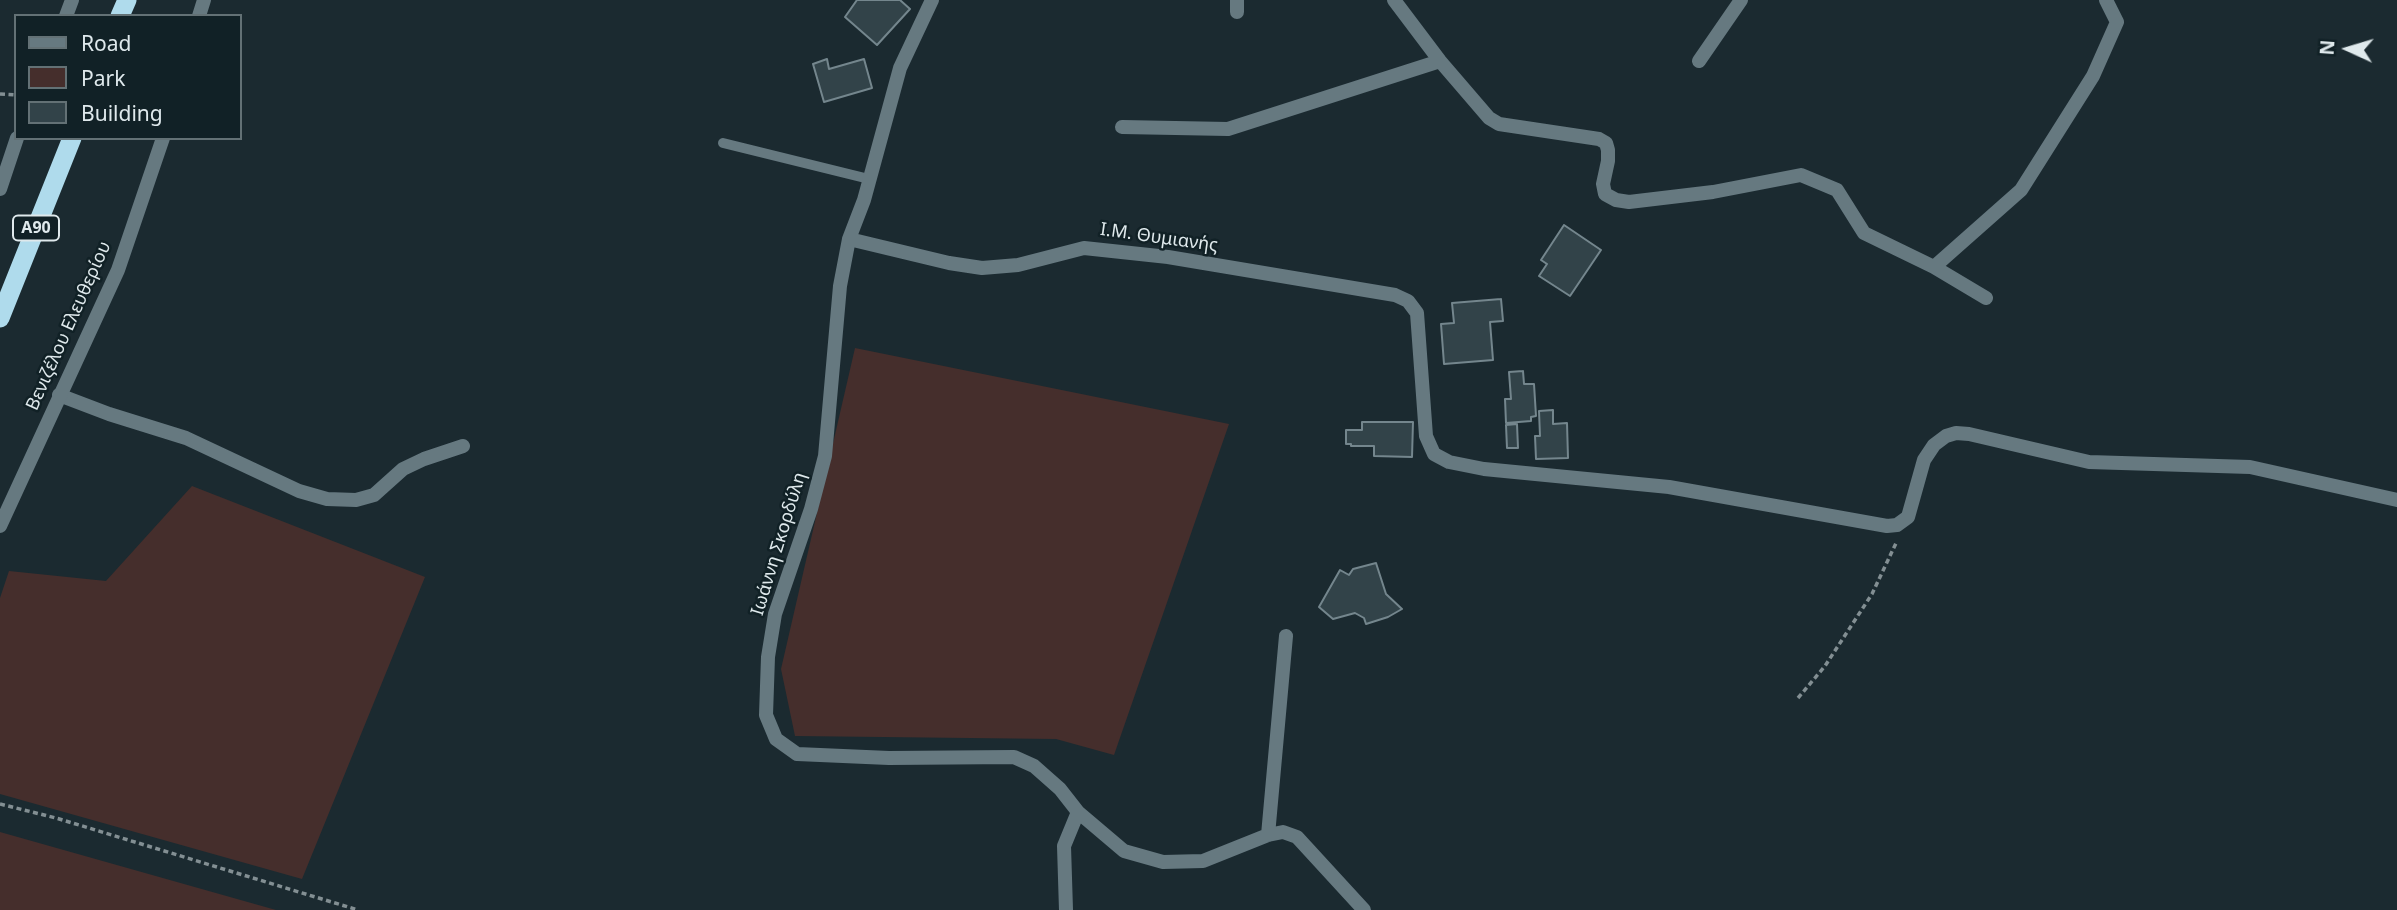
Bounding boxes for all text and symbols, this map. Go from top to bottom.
legend [14,14,242,140]
north arrow [2313,14,2383,84]
text: Road [81,29,131,57]
text: N [2314,39,2341,56]
text: Park [81,64,125,92]
text: Building [81,99,163,127]
road number: Α90 [13,216,59,240]
street label: Ι.Μ. Θυμιανής [1099,219,1219,257]
street label: Βενιζέλου Ελευθερίου [22,238,116,414]
street label: Ιωάννη Σκορδύλη [747,470,811,618]

